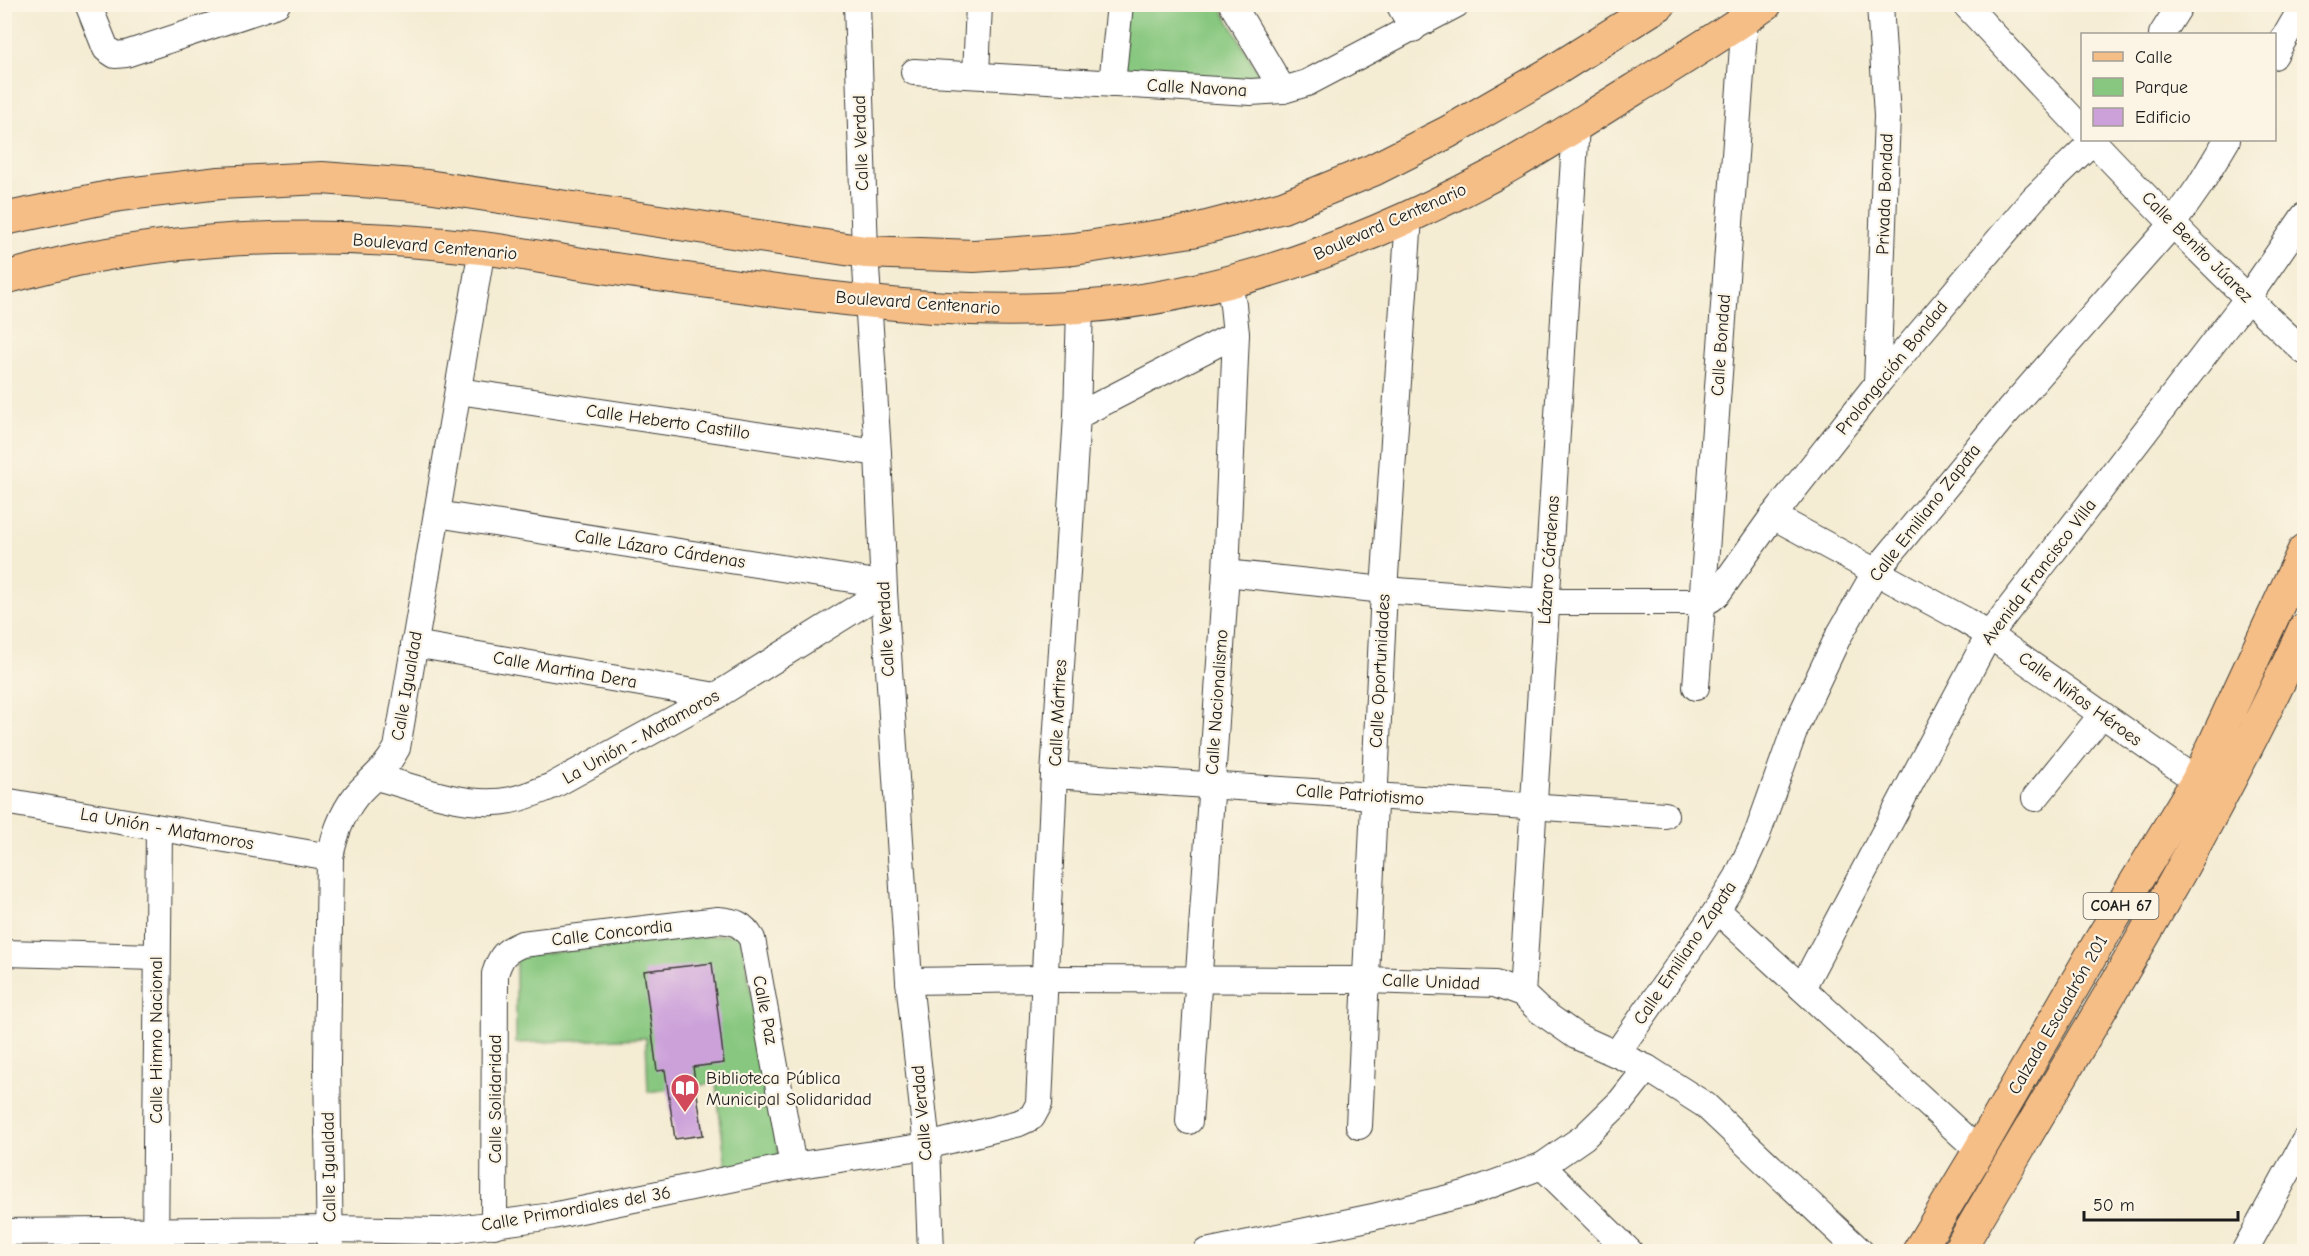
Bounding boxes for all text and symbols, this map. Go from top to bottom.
legend [2081,33,2276,141]
text: Calle [2135,47,2172,68]
street label: Calle Navona [1146,75,1248,101]
text: Parque [2135,77,2188,98]
street label: Calle Verdad [849,95,873,191]
text: Edificio [2135,107,2191,128]
street label: Privada Bondad [1872,133,1898,255]
street label: Boulevard Centenario [1310,179,1470,265]
street label: Calle Benito Júarez [2137,187,2257,307]
street label: Boulevard Centenario [352,229,518,265]
street label: Boulevard Centenario [835,287,1001,319]
street label: Calle Bondad [1707,293,1735,397]
street label: Prolongación Bondad [1832,297,1952,439]
street label: Calle Heberto Castillo [584,400,752,444]
street label: Calle Emiliano Zapata [1865,440,1985,586]
street label: Lázaro Cárdenas [1534,495,1564,625]
street label: Avenida Francisco Villa [1977,495,2101,649]
street label: Calle Lázaro Cárdenas [573,525,747,573]
street label: Calle Verdad [873,581,899,677]
street label: Calle Oportunidades [1365,593,1395,749]
street label: Calle Nacionalismo [1201,629,1233,775]
street label: Calle Igualdad [387,630,427,742]
street label: Calle Martina Dera [491,647,639,693]
street label: Calle Niños Héroes [2014,647,2146,751]
street label: Calle Mártires [1045,659,1071,767]
street label: La Unión - Matamoros [559,685,723,789]
street label: Calle Patriotismo [1295,780,1425,810]
street label: La Unión - Matamoros [79,803,255,855]
street label: Calle Emiliano Zapata [1629,877,1741,1029]
road number: COAH 67 [2084,893,2158,919]
street label: Calle Concordia [550,915,674,951]
street label: Calzada Escuadrón 201 [2004,932,2112,1098]
street label: Calle Himno Nacional [146,956,167,1124]
street label: Calle Unidad [1382,970,1480,994]
street label: Calle Paz [748,974,782,1046]
street label: Calle Solidaridad [485,1034,506,1164]
street label: Calle Verdad [907,1064,937,1162]
place label: Biblioteca Pública Municipal Solidaridad [706,1068,872,1110]
library icon: Biblioteca Pública Municipal Solidaridad [669,1072,701,1114]
street label: Calle Igualdad [318,1111,340,1223]
street label: Calle Primordiales del 36 [479,1182,673,1236]
scale bar [2084,1184,2238,1222]
text: 50 m [2093,1195,2135,1216]

